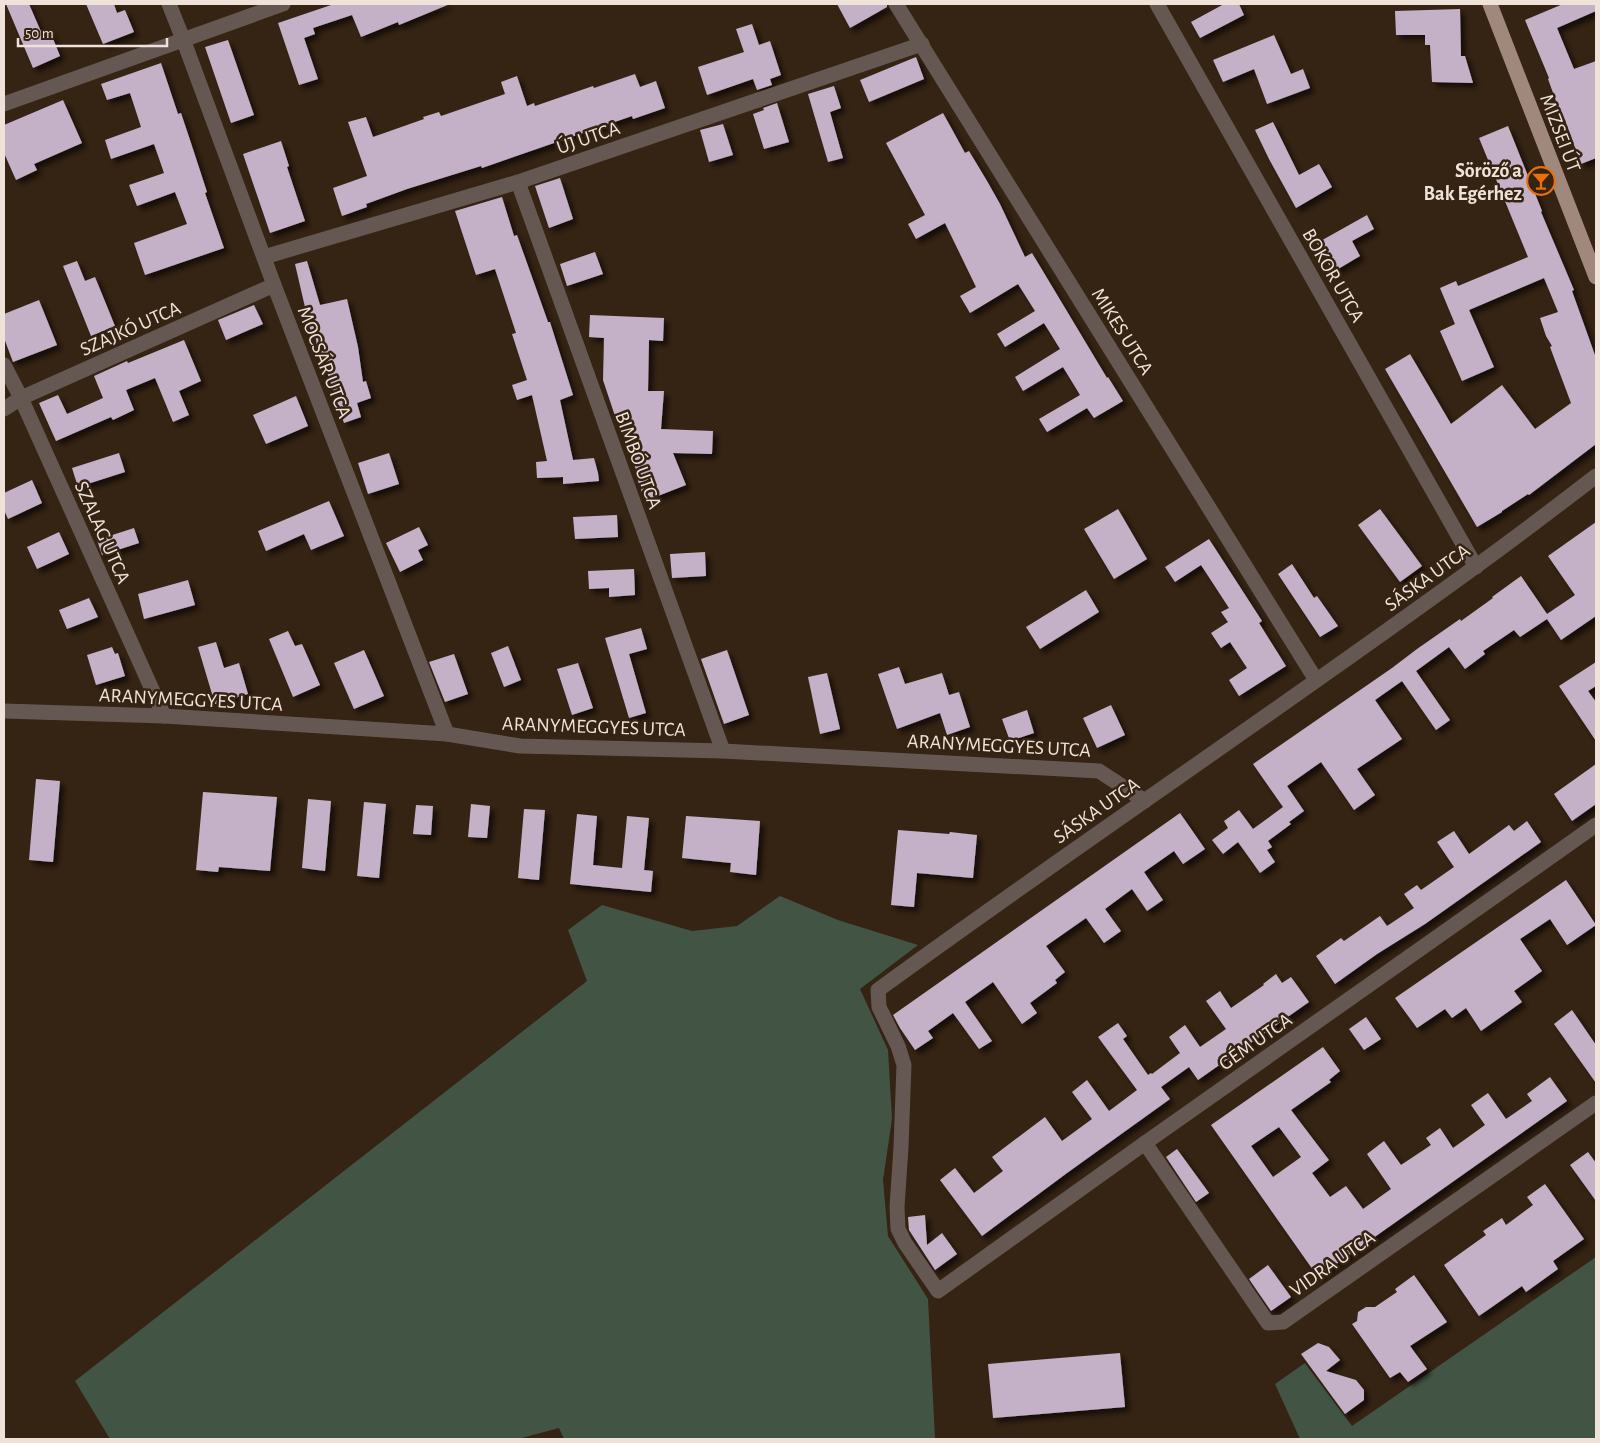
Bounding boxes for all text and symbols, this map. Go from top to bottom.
scale bar [18,15,166,47]
text: 50 m [25,26,54,41]
street label: MIZSEI ÚT [1536,91,1585,175]
street label: ÚJ UTCA [554,117,623,158]
place label: Söröző a Bak Egérhez [1424,161,1522,204]
bar icon: Söröző a Bak Egérhez [1526,166,1556,196]
street label: BOKOR UTCA [1298,225,1368,326]
street label: MIKES UTCA [1088,285,1157,379]
street label: SZAJKÓ UTCA [77,297,184,360]
street label: MOCSÁR UTCA [294,303,356,421]
street label: BIMBÓ UTCA [611,409,666,512]
street label: SZALAG UTCA [71,478,134,587]
street label: SÁSKA UTCA [1381,539,1474,615]
street label: ARANYMEGGYES UTCA [99,685,284,715]
street label: ARANYMEGGYES UTCA [502,714,687,740]
street label: ARANYMEGGYES UTCA [907,731,1092,761]
street label: SÁSKA UTCA [1049,773,1144,848]
street label: GÉM UTCA [1215,1008,1296,1074]
street label: VIDRA UTCA [1286,1227,1379,1300]

